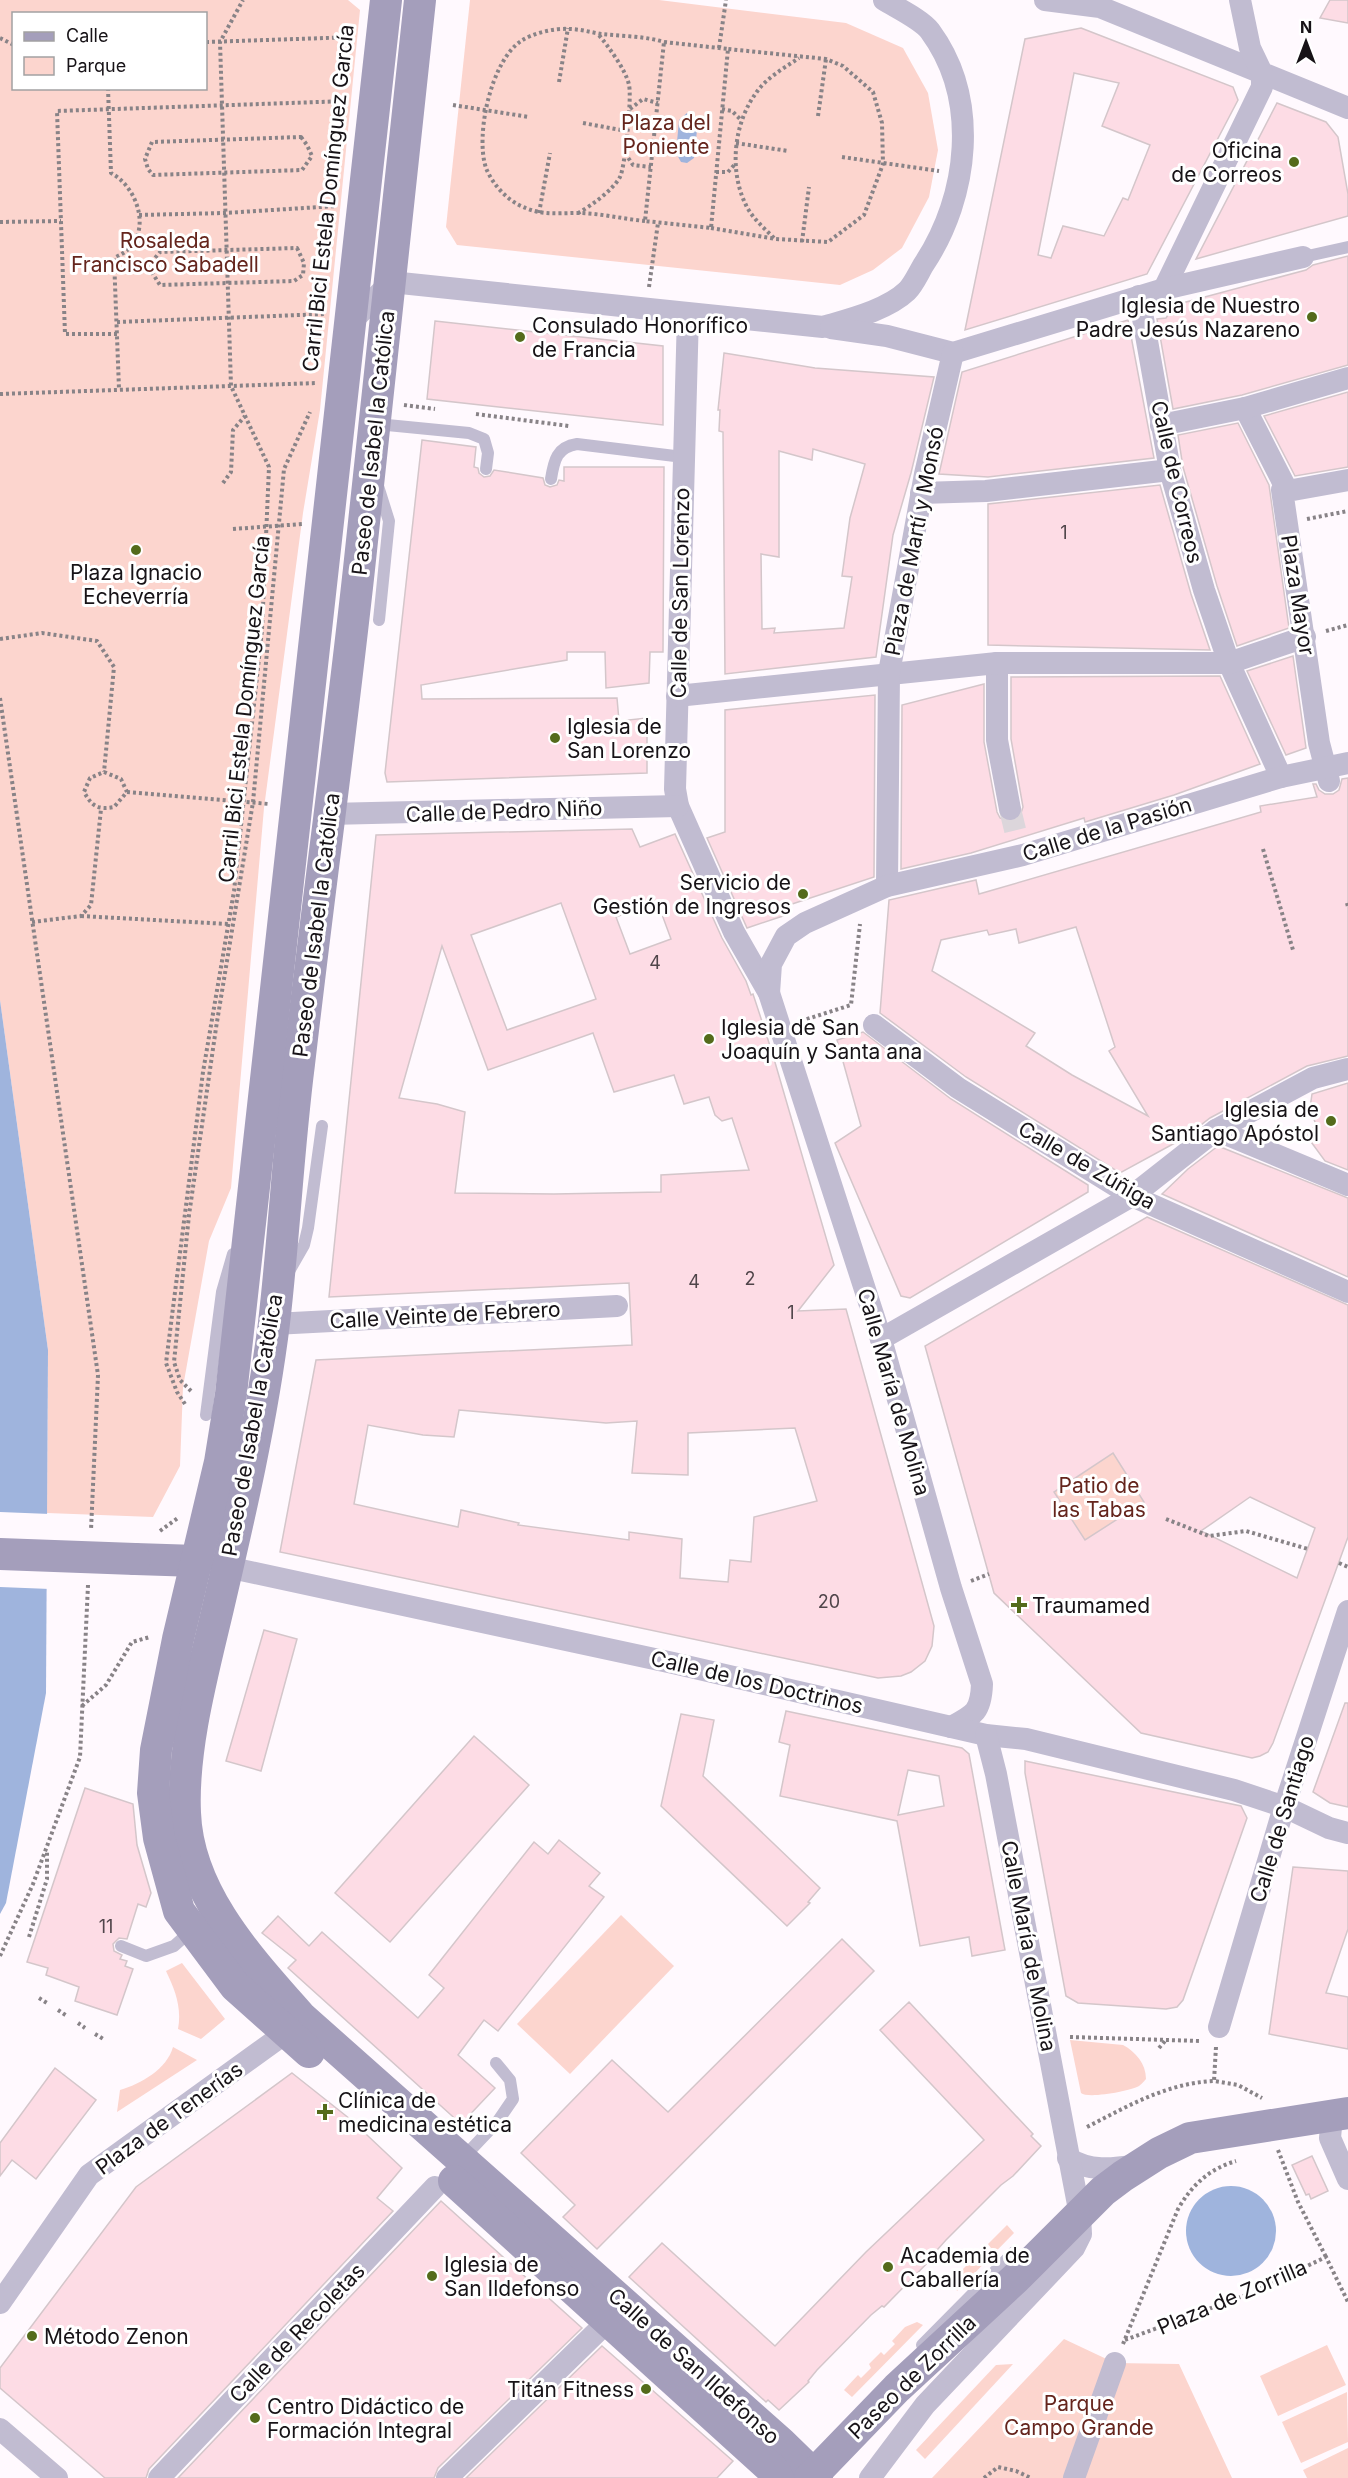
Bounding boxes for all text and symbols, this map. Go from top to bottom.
legend [12,12,207,90]
north arrow [1276,12,1336,72]
text: N [1300,17,1312,37]
street label: Carril Bici Estela Domínguez García [297,23,359,373]
text: Calle [66,25,108,46]
text: Parque [66,55,126,76]
park label: Plaza del Poniente [621,110,711,159]
place label: Oficina de Correos [1171,138,1282,187]
marker: Oficina de Correos [1287,155,1301,169]
park label: Rosaleda Francisco Sabadell [71,228,259,277]
place label: Iglesia de Nuestro Padre Jesús Nazareno [1076,293,1300,342]
street label: Paseo de Isabel la Católica [347,309,399,577]
marker: Iglesia de Nuestro Padre Jesús Nazareno [1305,310,1319,324]
place label: Consulado Honorífico de Francia [532,313,748,362]
marker: Consulado Honorífico de Francia [513,330,527,344]
street label: Calle de Correos [1146,398,1208,566]
street label: Plaza de Martí y Monsó [880,424,948,658]
street label: Calle de San Lorenzo [666,487,694,699]
house number: 1 [1060,522,1068,543]
street label: Plaza Mayor [1276,533,1320,657]
street label: Carril Bici Estela Domínguez García [213,534,275,884]
marker: Plaza Ignacio Echeverría [129,543,143,557]
place label: Plaza Ignacio Echeverría [70,560,202,609]
place label: Iglesia de San Lorenzo [567,714,691,763]
marker: Iglesia de San Lorenzo [548,731,562,745]
street label: Paseo de Isabel la Católica [287,791,345,1059]
street label: Calle de la Pasión [1019,791,1195,867]
street label: Calle de Pedro Niño [405,795,603,827]
place label: Servicio de Gestión de Ingresos [593,870,791,919]
marker: Servicio de Gestión de Ingresos [796,887,810,901]
house number: 4 [649,952,661,973]
place label: Iglesia de San Joaquín y Santa ana [721,1015,922,1064]
marker: Iglesia de San Joaquín y Santa ana [702,1032,716,1046]
place label: Iglesia de Santiago Apóstol [1151,1097,1319,1146]
marker: Iglesia de Santiago Apóstol [1324,1114,1338,1128]
street label: Calle de Zúñiga [1014,1116,1160,1214]
house number: 2 [745,1268,755,1289]
house number: 4 [688,1271,700,1292]
street label: Calle María de Molina [852,1286,936,1498]
street label: Paseo de Isabel la Católica [217,1292,287,1558]
street label: Calle Veinte de Febrero [329,1296,561,1334]
house number: 1 [787,1302,795,1323]
park label: Patio de las Tabas [1052,1473,1146,1522]
house number: 20 [818,1591,840,1612]
place label: Traumamed [1032,1593,1150,1618]
marker: Traumamed [1010,1596,1028,1614]
street label: Calle de los Doctrinos [648,1645,866,1719]
street label: Calle de Santiago [1245,1732,1319,1906]
street label: Calle María de Molina [996,1838,1062,2054]
house number: 11 [99,1916,113,1937]
street label: Plaza de Tenerías [91,2056,247,2180]
place label: Clínica de medicina estética [338,2088,512,2137]
marker: Clínica de medicina estética [316,2103,334,2121]
place label: Academia de Caballería [900,2243,1030,2292]
place label: Iglesia de San Ildefonso [444,2252,579,2301]
street label: Plaza de Zorrilla [1154,2254,1310,2340]
street label: Calle de Recoletas [224,2258,370,2408]
marker: Academia de Caballería [881,2260,895,2274]
marker: Iglesia de San Ildefonso [425,2269,439,2283]
street label: Calle de San Ildefonso [603,2283,785,2449]
street label: Paseo de Zorrilla [843,2310,981,2444]
place label: Método Zenon [44,2324,189,2349]
marker: Método Zenon [25,2329,39,2343]
place label: Titán Fitness [507,2377,634,2402]
marker: Titán Fitness [639,2382,653,2396]
park label: Parque Campo Grande [1004,2391,1154,2440]
place label: Centro Didáctico de Formación Integral [267,2394,464,2443]
marker: Centro Didáctico de Formación Integral [248,2411,262,2425]

